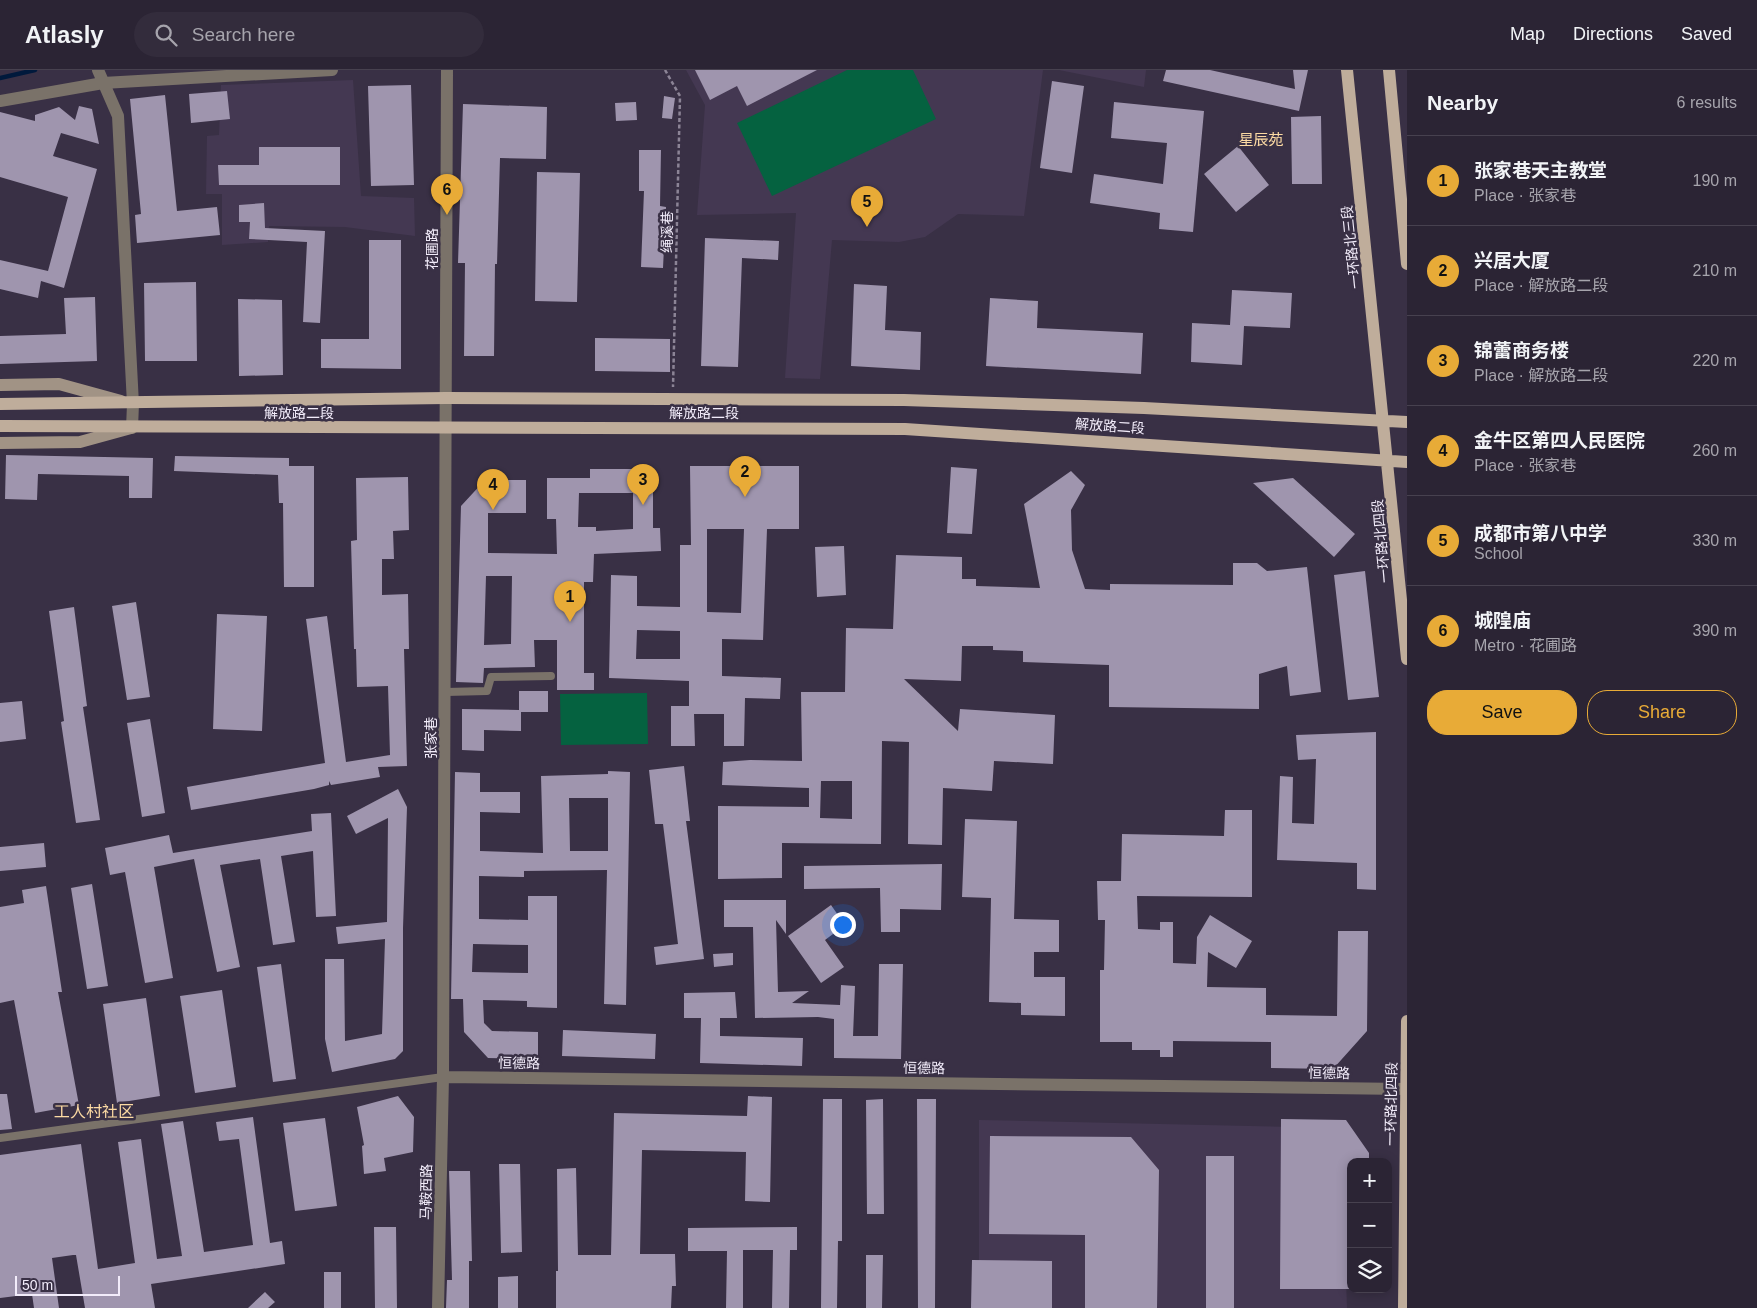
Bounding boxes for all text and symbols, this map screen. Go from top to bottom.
search box [134,12,484,57]
text: Atlasly [25,21,104,48]
icon: search [152,21,180,49]
text: Search here [192,24,295,45]
text: Map [1510,24,1545,44]
text: Directions [1573,24,1653,44]
text: Saved [1681,24,1732,44]
text: Nearby [1427,91,1498,114]
text: 6 results [1677,94,1737,111]
district label: 星辰苑 [1238,131,1284,148]
text: 张家巷天主教堂 [1474,160,1607,181]
text: 1 [1439,172,1447,189]
text: 190 m [1693,172,1737,189]
pin: 6 [431,174,463,215]
pin: 5 [851,186,883,227]
text: Place · 张家巷 [1474,187,1576,204]
street label: 一环路北三段 [1339,204,1363,290]
street label: 绳溪巷 [659,211,675,253]
street label: 花圃路 [424,228,440,270]
text: 兴居大厦 [1474,250,1550,271]
text: 2 [1439,262,1447,279]
text: 210 m [1693,262,1737,279]
text: Place · 解放路二段 [1474,277,1608,294]
text: 锦蕾商务楼 [1474,340,1569,361]
text: 3 [1439,352,1447,369]
text: 220 m [1693,352,1737,369]
text: Place · 解放路二段 [1474,367,1608,384]
street label: 解放路二段 [264,405,334,421]
street label: 解放路二段 [669,405,739,421]
street label: 解放路二段 [1075,416,1145,436]
text: 金牛区第四人民医院 [1474,430,1645,451]
text: 4 [1439,442,1447,459]
text: 260 m [1693,442,1737,459]
pin: 2 [729,456,761,497]
text: Place · 张家巷 [1474,457,1576,474]
pin: 3 [627,464,659,505]
pin: 4 [477,469,509,510]
street label: 一环路北四段 [1369,498,1393,584]
text: 成都市第八中学 [1474,523,1607,544]
text: 5 [1439,532,1447,549]
text: 330 m [1693,532,1737,549]
text: School [1474,545,1523,562]
pin: 1 [554,581,586,622]
text: 城隍庙 [1474,610,1531,631]
text: 6 [1439,622,1447,639]
text: 390 m [1693,622,1737,639]
text: Metro · 花圃路 [1474,637,1577,654]
button: Save [1427,690,1577,735]
button: Share [1587,690,1737,735]
street label: 张家巷 [423,717,439,759]
your location [830,912,856,938]
street label: 恒德路 [498,1055,540,1071]
street label: 恒德路 [903,1060,945,1076]
street label: 一环路北四段 [1382,1062,1400,1146]
street label: 恒德路 [1308,1065,1350,1081]
district label: 工人村社区 [54,1103,134,1120]
map controls [1347,1158,1392,1293]
button: + [1347,1158,1392,1203]
street label: 马鞍西路 [418,1164,434,1220]
button: − [1347,1203,1392,1248]
button: layers [1347,1248,1392,1293]
scale bar [15,1273,120,1296]
text: 50 m [22,1277,53,1293]

